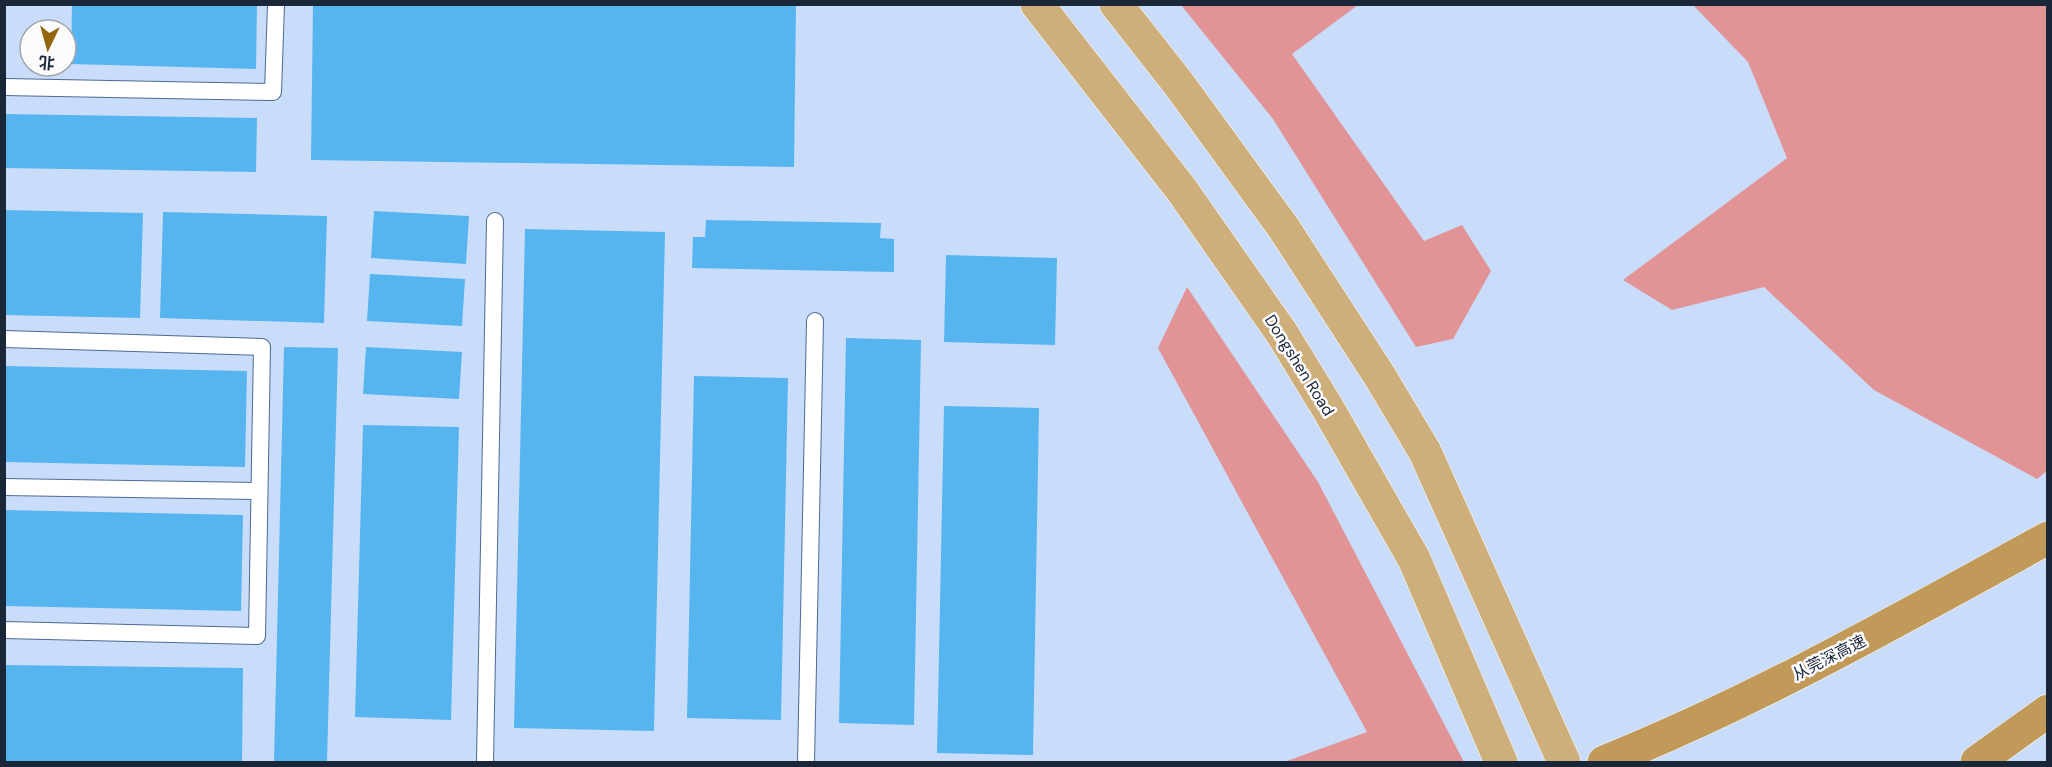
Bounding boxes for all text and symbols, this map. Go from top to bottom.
north arrow [18,18,78,78]
text: 北 [38,51,56,74]
street label: Dongshen Road [1260,311,1339,420]
street label: 从莞深高速 [1789,630,1870,685]

